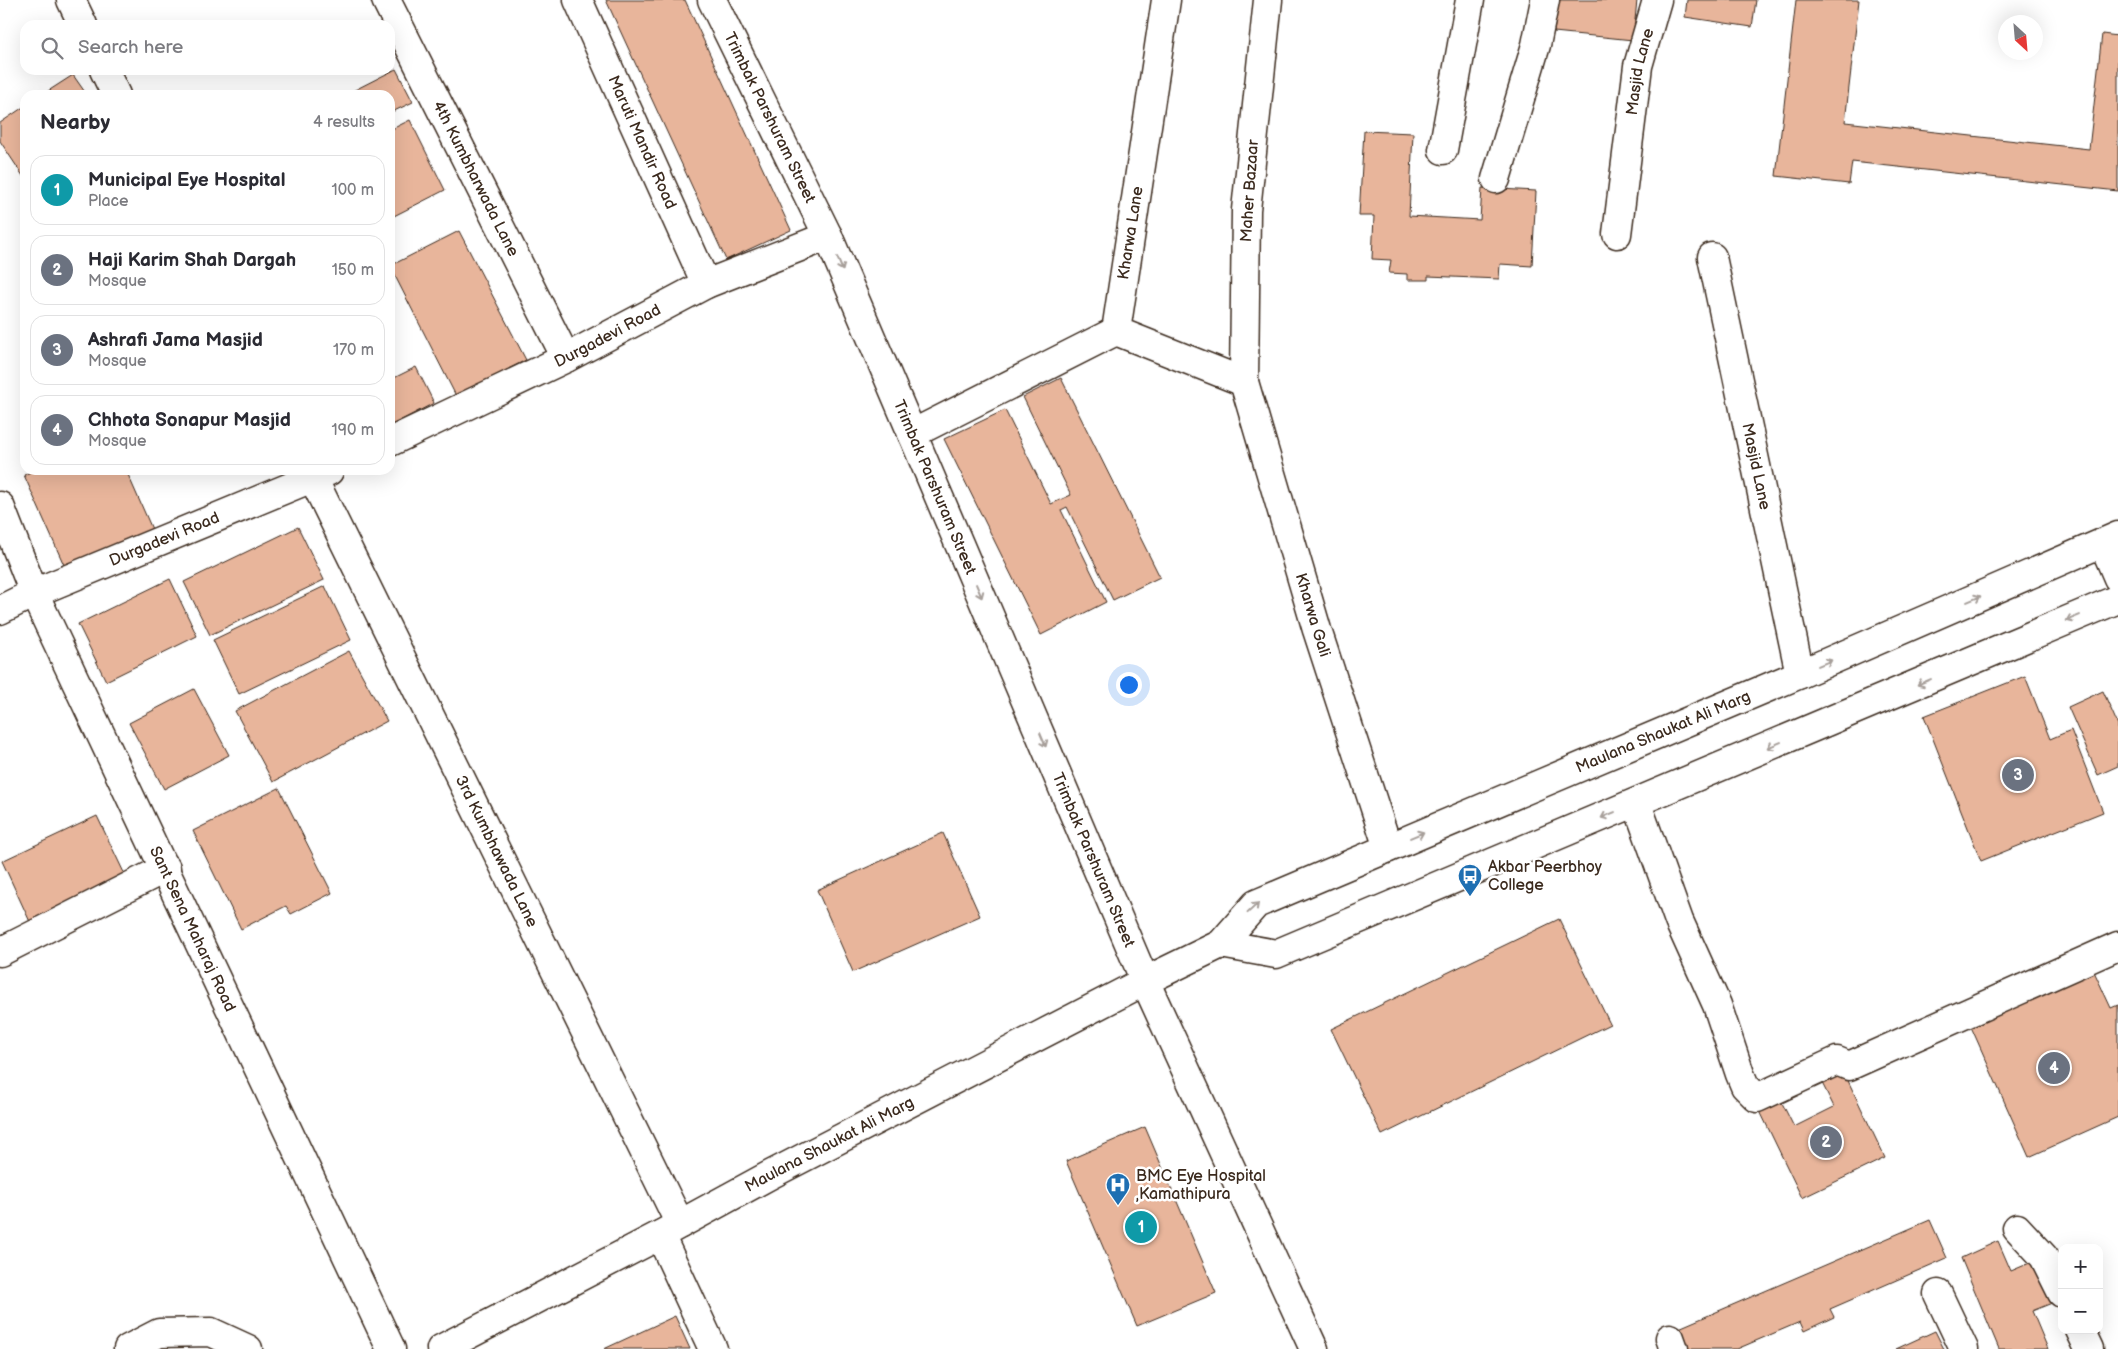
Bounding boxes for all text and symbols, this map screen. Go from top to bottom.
north arrow [1998,15,2043,60]
search box [20,20,395,75]
street label: Masjid Lane [1622,26,1658,116]
street label: Trimbak Parshuram Street [720,29,820,206]
icon: search [38,34,66,62]
text: Search here [78,36,183,59]
street label: Maruti Mandir Road [604,73,680,212]
street label: 4th Kumbharwada Lane [429,98,523,260]
text: Nearby [40,110,110,135]
text: 4 results [313,113,375,132]
street label: Maher Bazaar [1237,139,1263,243]
text: Municipal Eye Hospital [88,169,285,192]
text: 1 [54,181,60,200]
text: 100 m [331,181,374,200]
street label: Kharwa Lane [1114,184,1148,281]
text: Place [88,192,129,211]
text: Haji Karim Shah Dargah [88,249,296,272]
one-way arrow [836,256,845,271]
text: 2 [52,261,62,280]
text: 150 m [332,261,374,280]
text: Mosque [88,272,147,291]
street label: Durgadevi Road [551,300,664,372]
text: Ashrafi Jama Masjid [88,329,263,352]
text: 3 [52,341,62,360]
text: 170 m [333,341,374,360]
text: Mosque [88,352,147,371]
street label: Trimbak Parshuram Street [889,397,980,577]
text: Chhota Sonapur Masjid [88,409,291,432]
text: 4 [52,421,62,440]
text: 190 m [332,421,374,440]
street label: Masjid Lane [1738,421,1775,512]
text: Mosque [88,432,147,451]
street label: Durgadevi Road [106,508,222,570]
street label: Kharwa Gali [1291,571,1335,659]
one-way arrow [975,583,985,598]
one-way arrow [1966,593,1981,603]
one-way arrow [2066,614,2081,623]
one-way arrow [1817,658,1832,668]
your location [1116,672,1142,698]
one-way arrow [1917,677,1932,687]
street label: Maulana Shaukat Ali Marg [1573,687,1753,777]
one-way arrow [1038,732,1048,747]
one-way arrow [1767,741,1782,751]
pin: 3 [2002,756,2034,794]
street label: Trimbak Parshuram Street [1048,770,1139,950]
street label: 3rd Kumbhawada Lane [451,772,542,931]
one-way arrow [1601,811,1616,821]
one-way arrow [1409,830,1424,840]
street label: Sant Sena Maharaj Road [146,843,240,1015]
place label: Akbar Peerbhoy College [1488,858,1603,895]
bus stop icon: Akbar Peerbhoy College [1457,863,1483,897]
one-way arrow [1247,902,1259,914]
pin: 4 [2038,1049,2070,1087]
street label: Maulana Shaukat Ali Marg [742,1093,917,1196]
pin: 2 [1810,1123,1842,1161]
place label: BMC Eye Hospital ,Kamathipura [1136,1167,1266,1204]
hospital icon: BMC Eye Hospital ,Kamathipura [1105,1172,1131,1206]
pin: 1 [1125,1208,1157,1246]
map controls [2058,1244,2103,1334]
button: + [2058,1244,2103,1289]
button: − [2058,1289,2103,1334]

